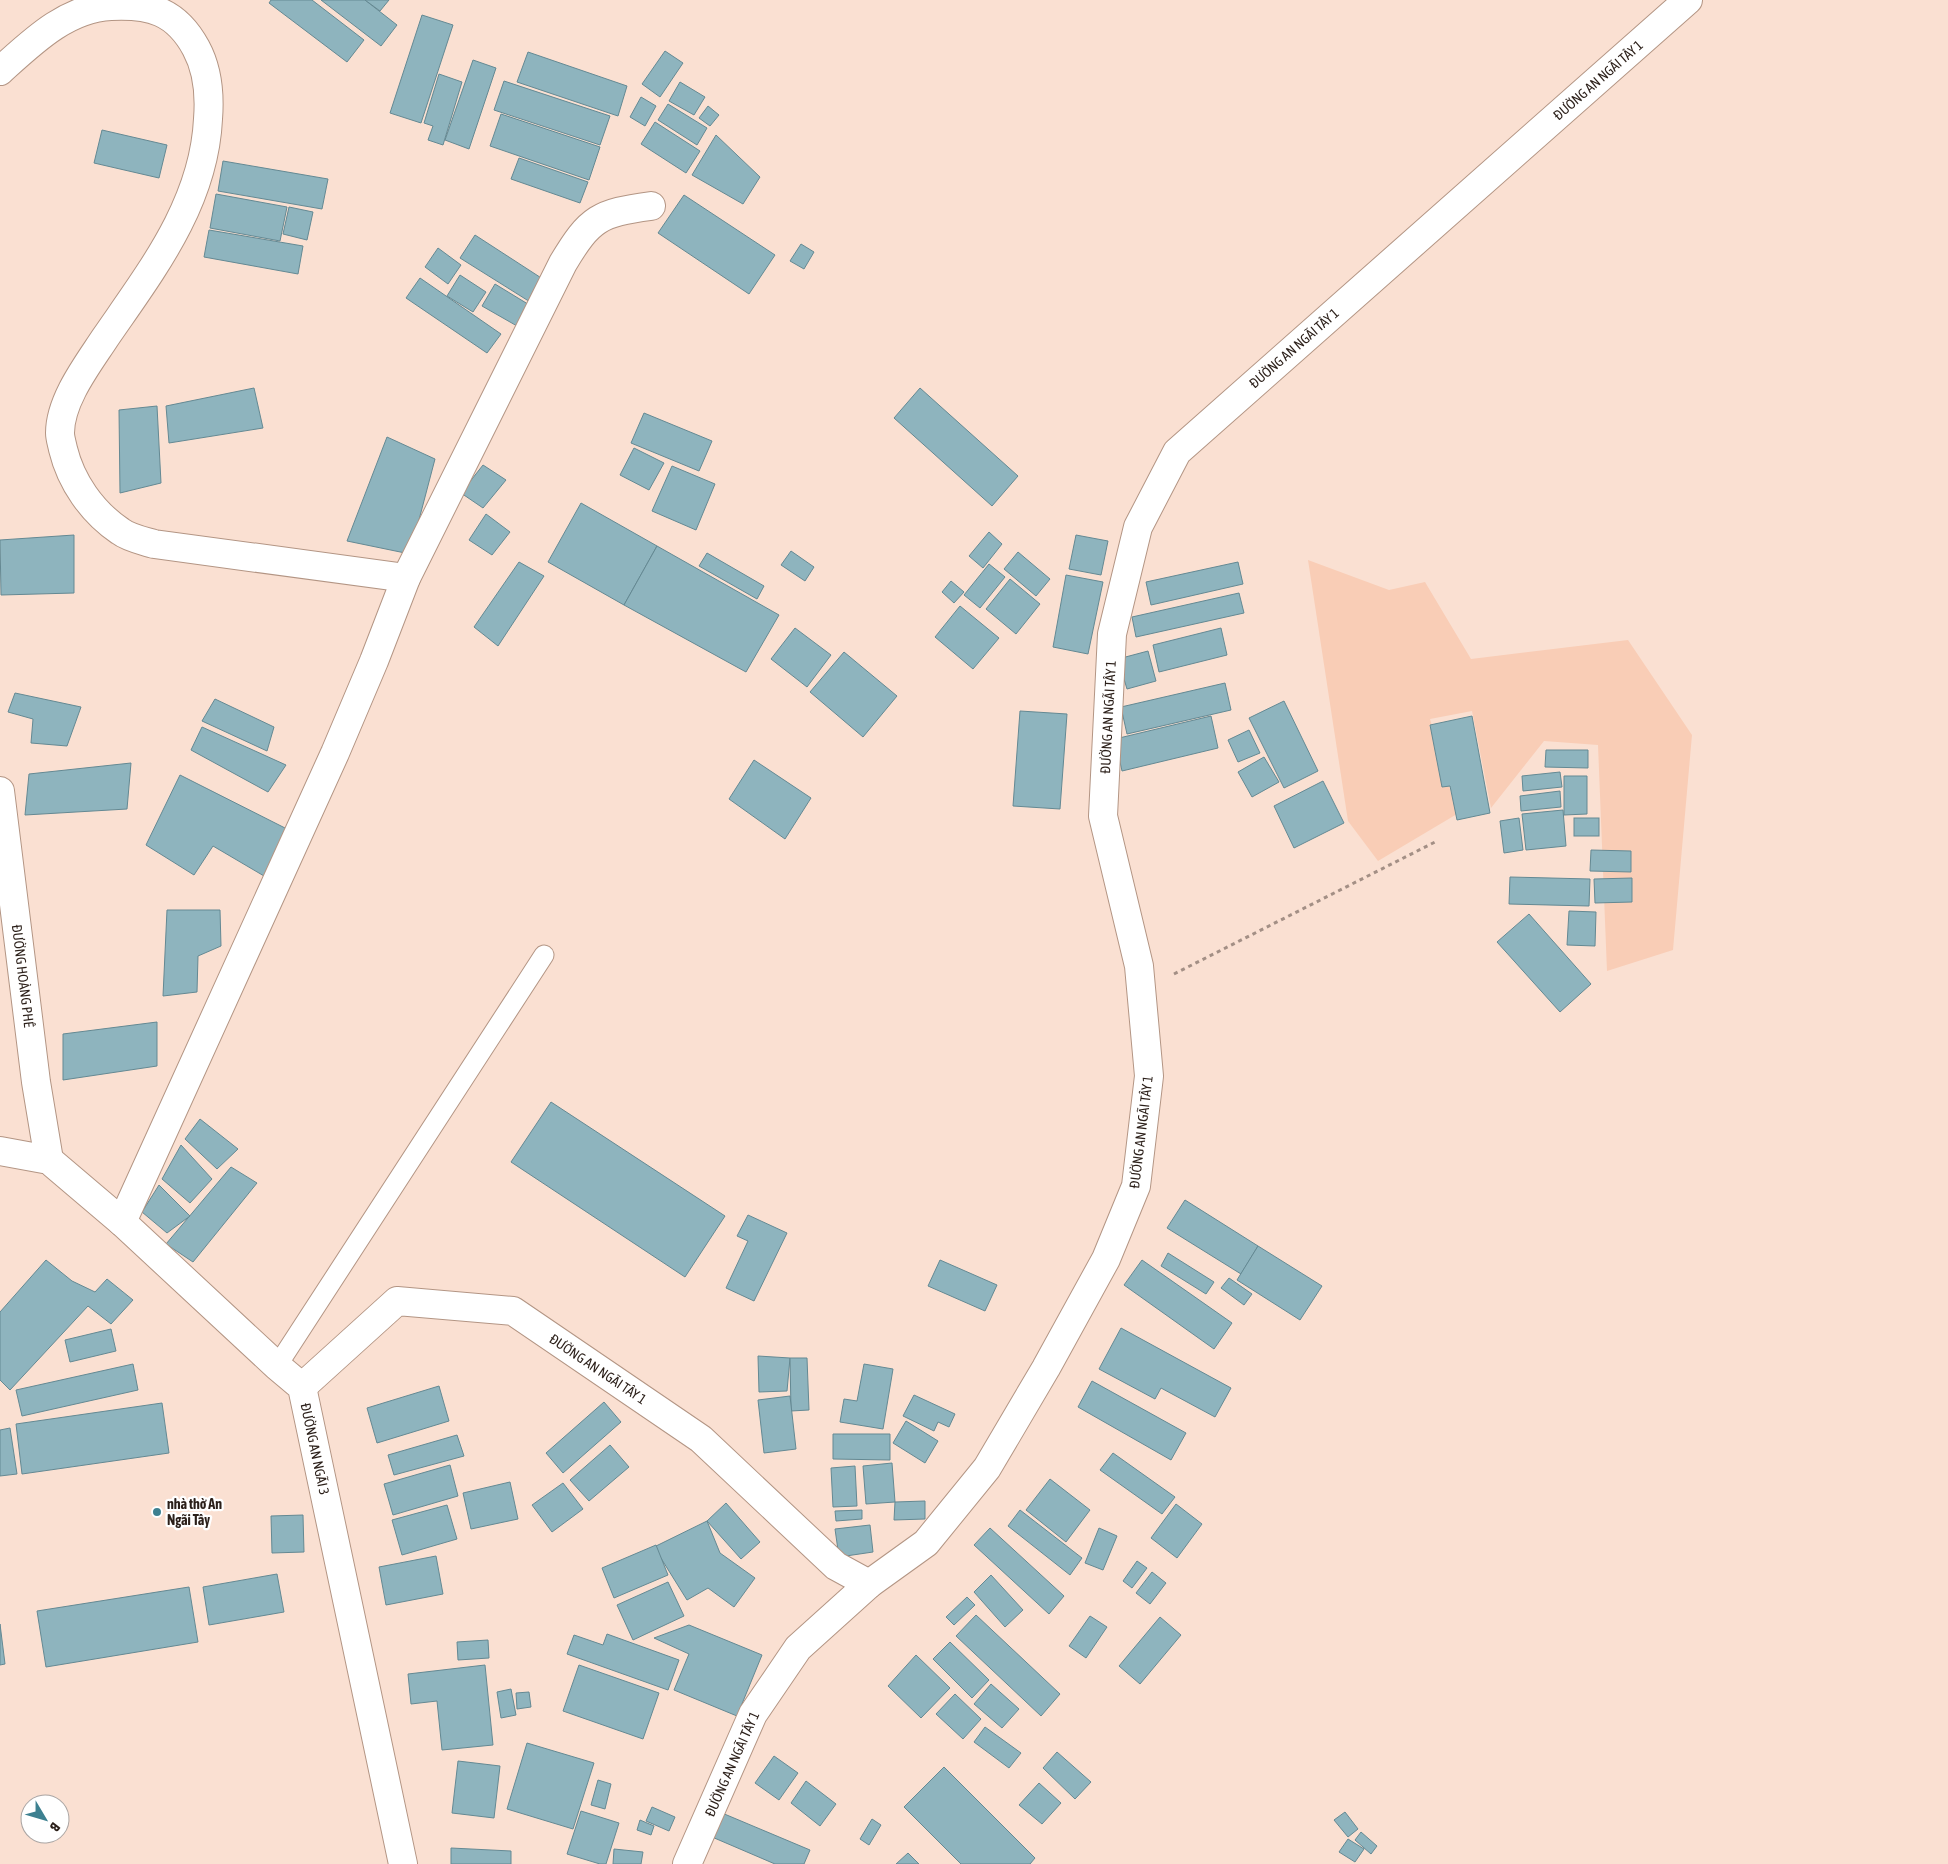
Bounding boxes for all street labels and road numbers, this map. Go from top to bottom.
street label: ĐƯỜNG AN NGÃI TÂY 1 [1550,37,1646,123]
street label: ĐƯỜNG AN NGÃI TÂY 1 [1246,305,1342,391]
street label: ĐƯỜNG AN NGÃI TÂY 1 [1097,660,1119,774]
street label: ĐƯỜNG HOÀNG PHÊ [9,924,37,1028]
street label: ĐƯỜNG AN NGÃI TÂY 1 [1126,1075,1156,1189]
street label: ĐƯỜNG AN NGÃI TÂY 1 [547,1331,649,1407]
street label: ĐƯỜNG AN NGÃI 3 [297,1402,333,1496]
street label: ĐƯỜNG AN NGÃI TÂY 1 [702,1709,762,1819]

